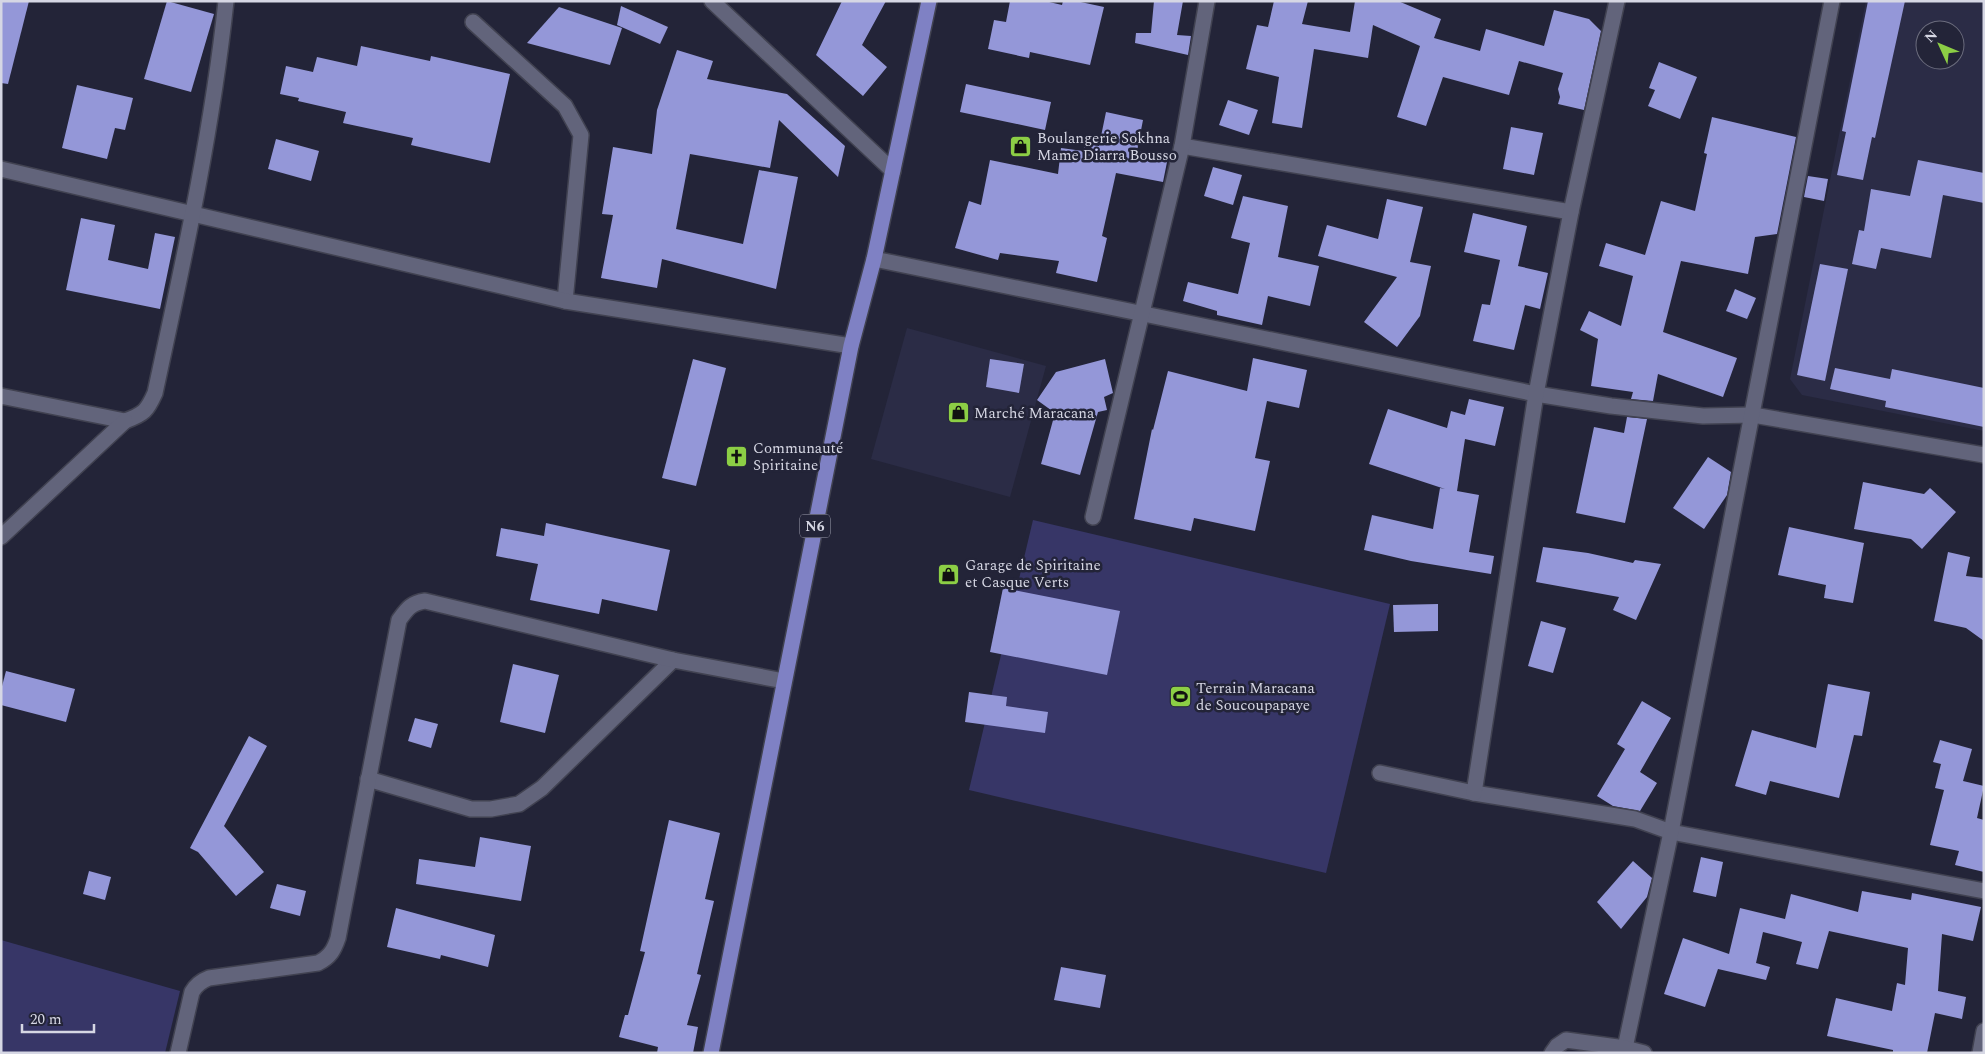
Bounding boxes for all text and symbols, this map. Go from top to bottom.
north arrow [1915,20,1965,70]
text: N [1919,25,1943,48]
place label: Boulangerie Sokhna Mame Diarra Bousso [1037,127,1177,167]
shop icon: Boulangerie Sokhna Mame Diarra Bousso [1009,135,1033,159]
shop icon: Marché Maracana [946,401,970,425]
place label: Marché Maracana [974,402,1095,425]
place label: Communauté Spiritaine [753,437,843,477]
church icon: Communauté Spiritaine [725,445,749,469]
road number: N6 [800,514,830,538]
place label: Garage de Spiritaine et Casque Verts [965,554,1101,594]
shop icon: Garage de Spiritaine et Casque Verts [937,562,961,586]
place label: Terrain Maracana de Soucoupapaye [1196,677,1316,717]
sports icon: Terrain Maracana de Soucoupapaye [1168,685,1192,709]
scale bar [22,1002,95,1034]
text: 20 m [30,1008,62,1031]

